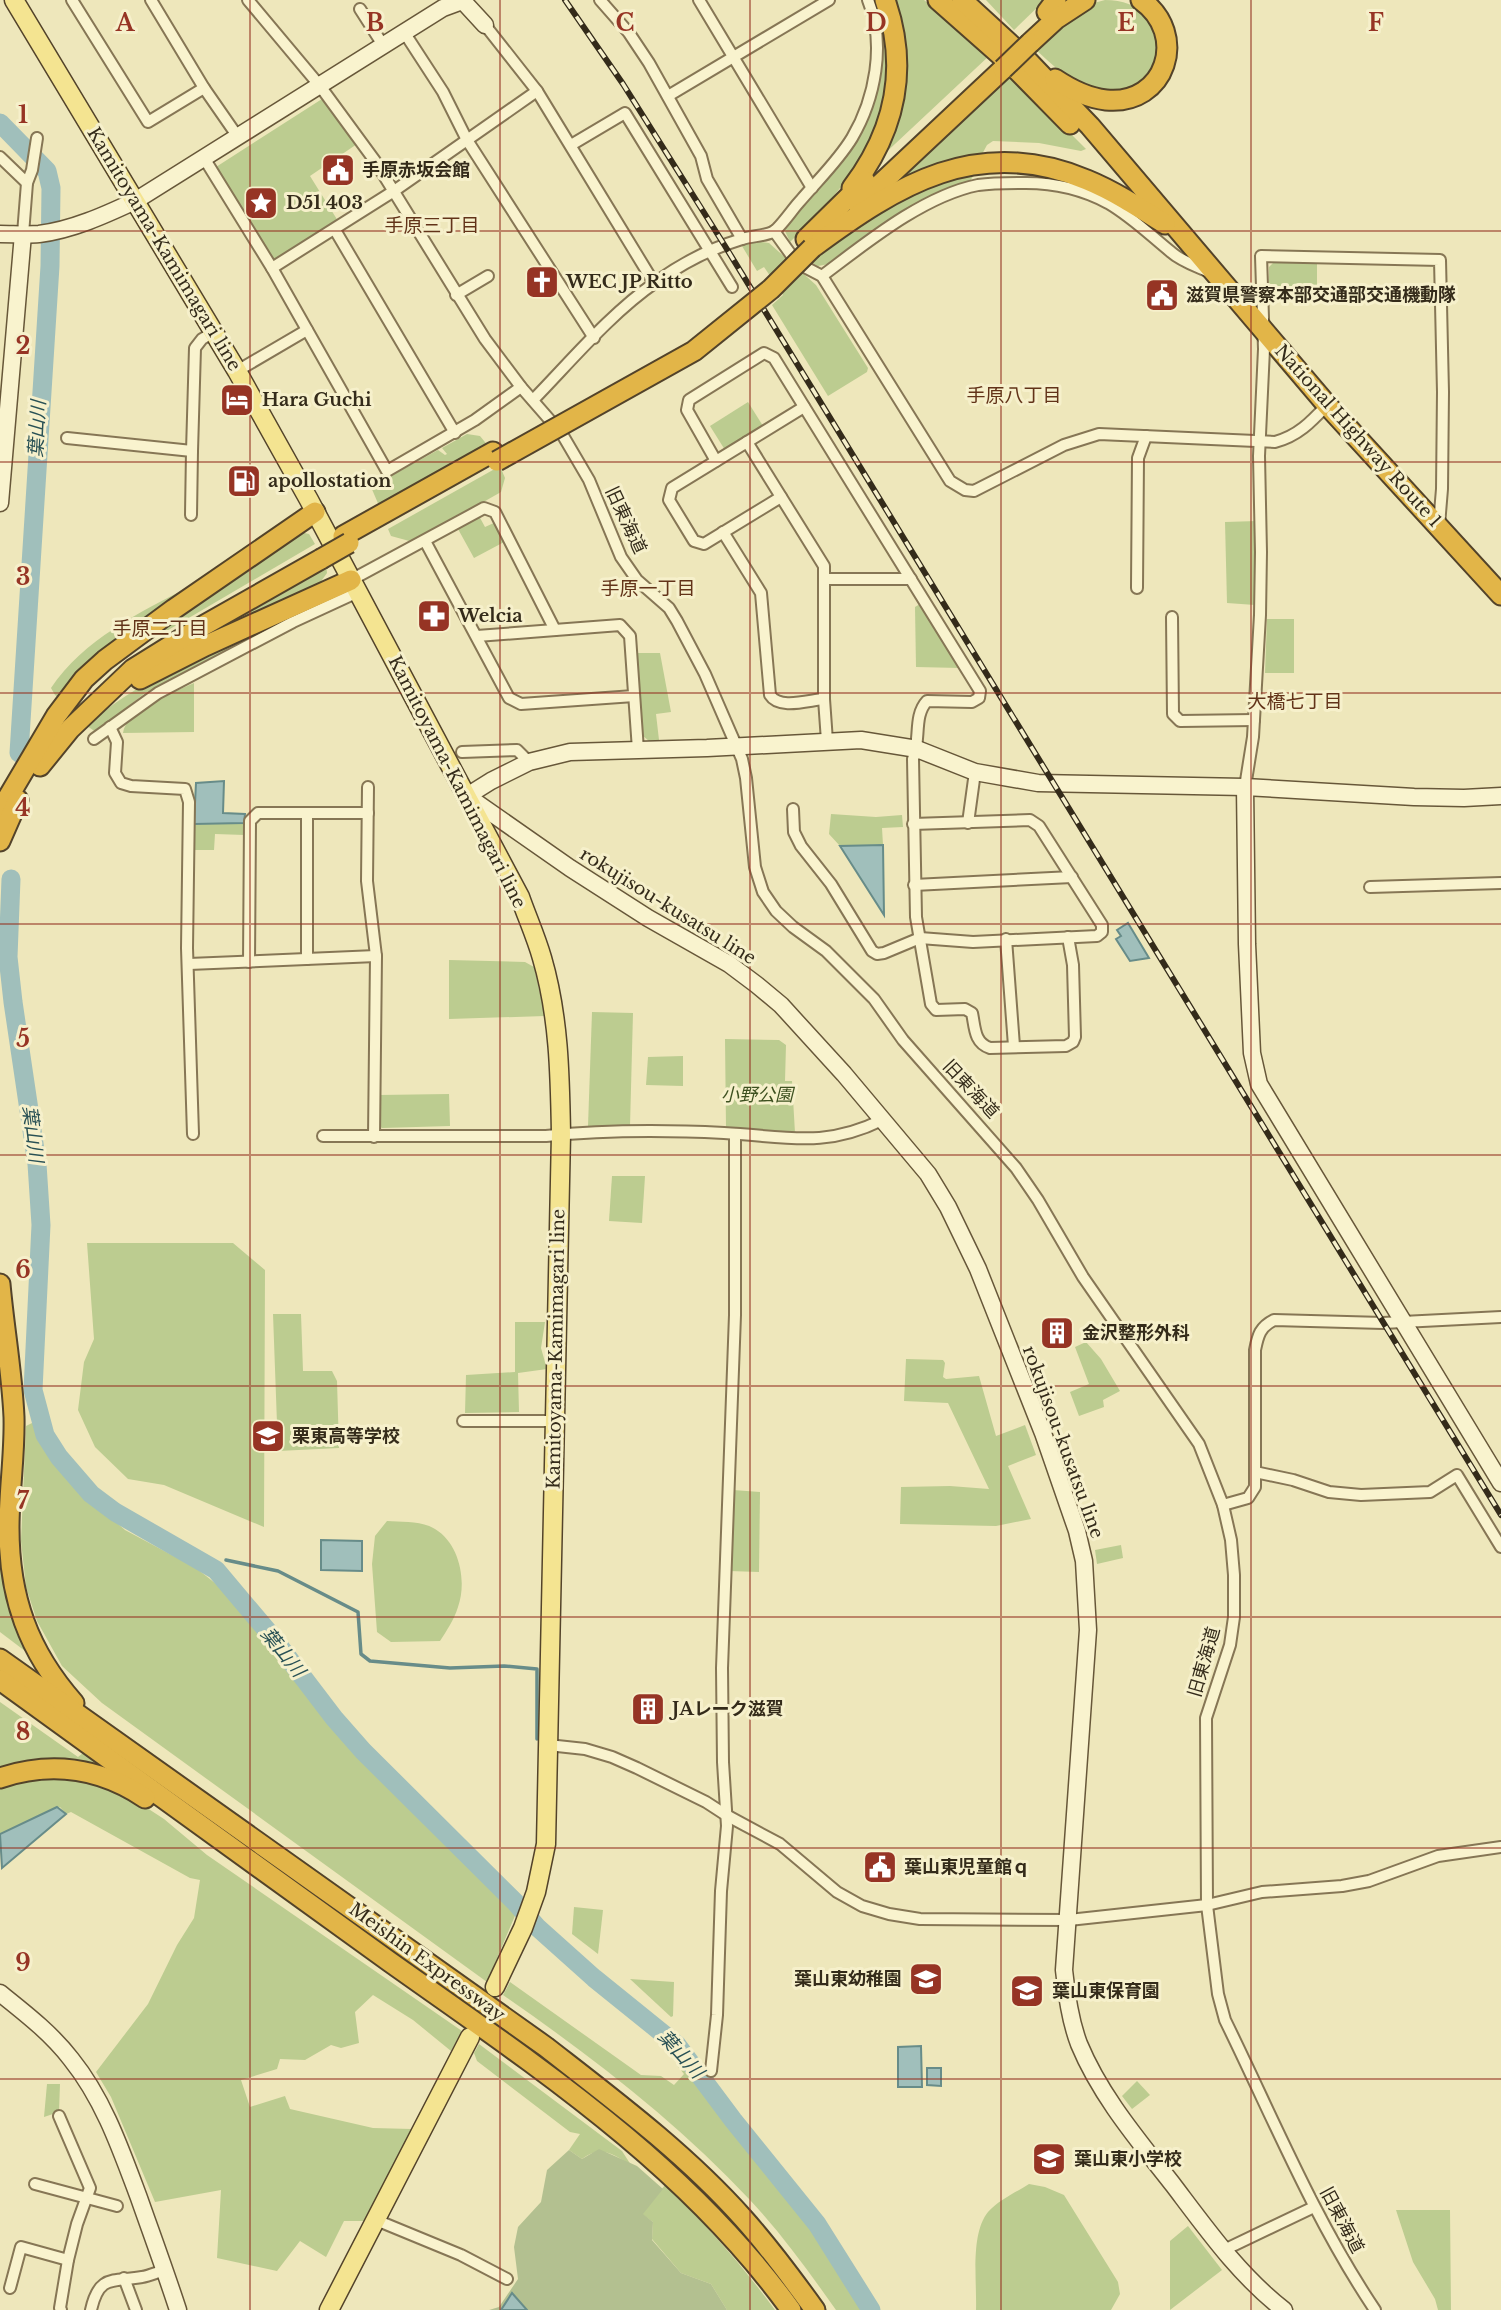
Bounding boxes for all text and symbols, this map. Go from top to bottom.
text: A [115,9,136,37]
text: B [366,9,384,37]
text: C [616,9,634,37]
text: D [865,9,887,37]
text: E [1117,9,1135,37]
text: F [1368,9,1384,37]
text: 1 [18,101,28,129]
street label: Kamitoyama-Kamimagari line [82,123,246,375]
public building icon: 手原赤坂会館 [319,151,357,189]
place label: 手原赤坂会館 [362,159,470,181]
place icon: D51 403 [242,184,280,222]
place label: D51 403 [286,192,363,214]
district label: 手原三丁目 [384,214,480,237]
church icon: WEC JP Ritto [523,263,561,301]
place label: WEC JP Ritto [565,271,693,293]
public building icon: 滋賀県警察本部交通部交通機動隊 [1143,276,1181,314]
place label: 滋賀県警察本部交通部交通機動隊 [1186,284,1456,306]
text: 2 [16,332,30,360]
street label: National Highway Route 1 [1270,340,1446,532]
hotel icon: Hara Guchi [218,381,256,419]
district label: 手原八丁目 [966,384,1062,407]
place label: Hara Guchi [262,389,372,411]
water label: 葉山川 [24,398,50,458]
fuel station icon: apollostation [225,462,263,500]
place label: apollostation [268,470,391,492]
street label: 旧東海道 [601,483,651,557]
text: 3 [16,563,30,591]
district label: 手原一丁目 [600,577,696,600]
pharmacy icon: Welcia [415,597,453,635]
place label: Welcia [457,605,523,627]
district label: 手原二丁目 [112,617,208,640]
street label: Kamitoyama-Kamimagari line [384,652,530,912]
district label: 大橋七丁目 [1247,690,1343,713]
text: 4 [15,794,31,822]
street label: rokujisou-kusatsu line [576,843,760,969]
text: 5 [16,1025,30,1053]
street label: 旧東海道 [938,1055,1004,1123]
park label: 小野公園 [721,1084,796,1106]
water label: 葉山川 [18,1104,48,1166]
street label: Kamitoyama-Kamimagari line [543,1209,569,1489]
text: 6 [15,1256,31,1284]
building icon: 金沢整形外科 [1038,1314,1076,1352]
place label: 金沢整形外科 [1082,1322,1190,1344]
street label: rokujisou-kusatsu line [1018,1343,1108,1541]
school or university icon: 栗東高等学校 [249,1417,287,1455]
place label: 栗東高等学校 [292,1425,400,1447]
text: 7 [17,1487,30,1515]
water label: 葉山川 [256,1623,311,1683]
street label: 旧東海道 [1184,1624,1224,1700]
building icon: JAレーク滋賀 [629,1690,667,1728]
place label: JAレーク滋賀 [668,1698,784,1720]
text: 8 [16,1718,30,1746]
public building icon: 葉山東児童館ｑ [861,1848,899,1886]
place label: 葉山東児童館ｑ [904,1856,1030,1878]
street label: Meishin Expressway [345,1898,510,2026]
text: 9 [15,1949,31,1977]
school or university icon: 葉山東幼稚園 [907,1960,945,1998]
place label: 葉山東幼稚園 [794,1968,902,1990]
school or university icon: 葉山東保育園 [1008,1972,1046,2010]
place label: 葉山東保育園 [1052,1980,1160,2002]
water label: 葉山川 [653,2025,710,2084]
school or university icon: 葉山東小学校 [1030,2140,1068,2178]
place label: 葉山東小学校 [1074,2148,1182,2170]
street label: 旧東海道 [1315,2183,1369,2257]

